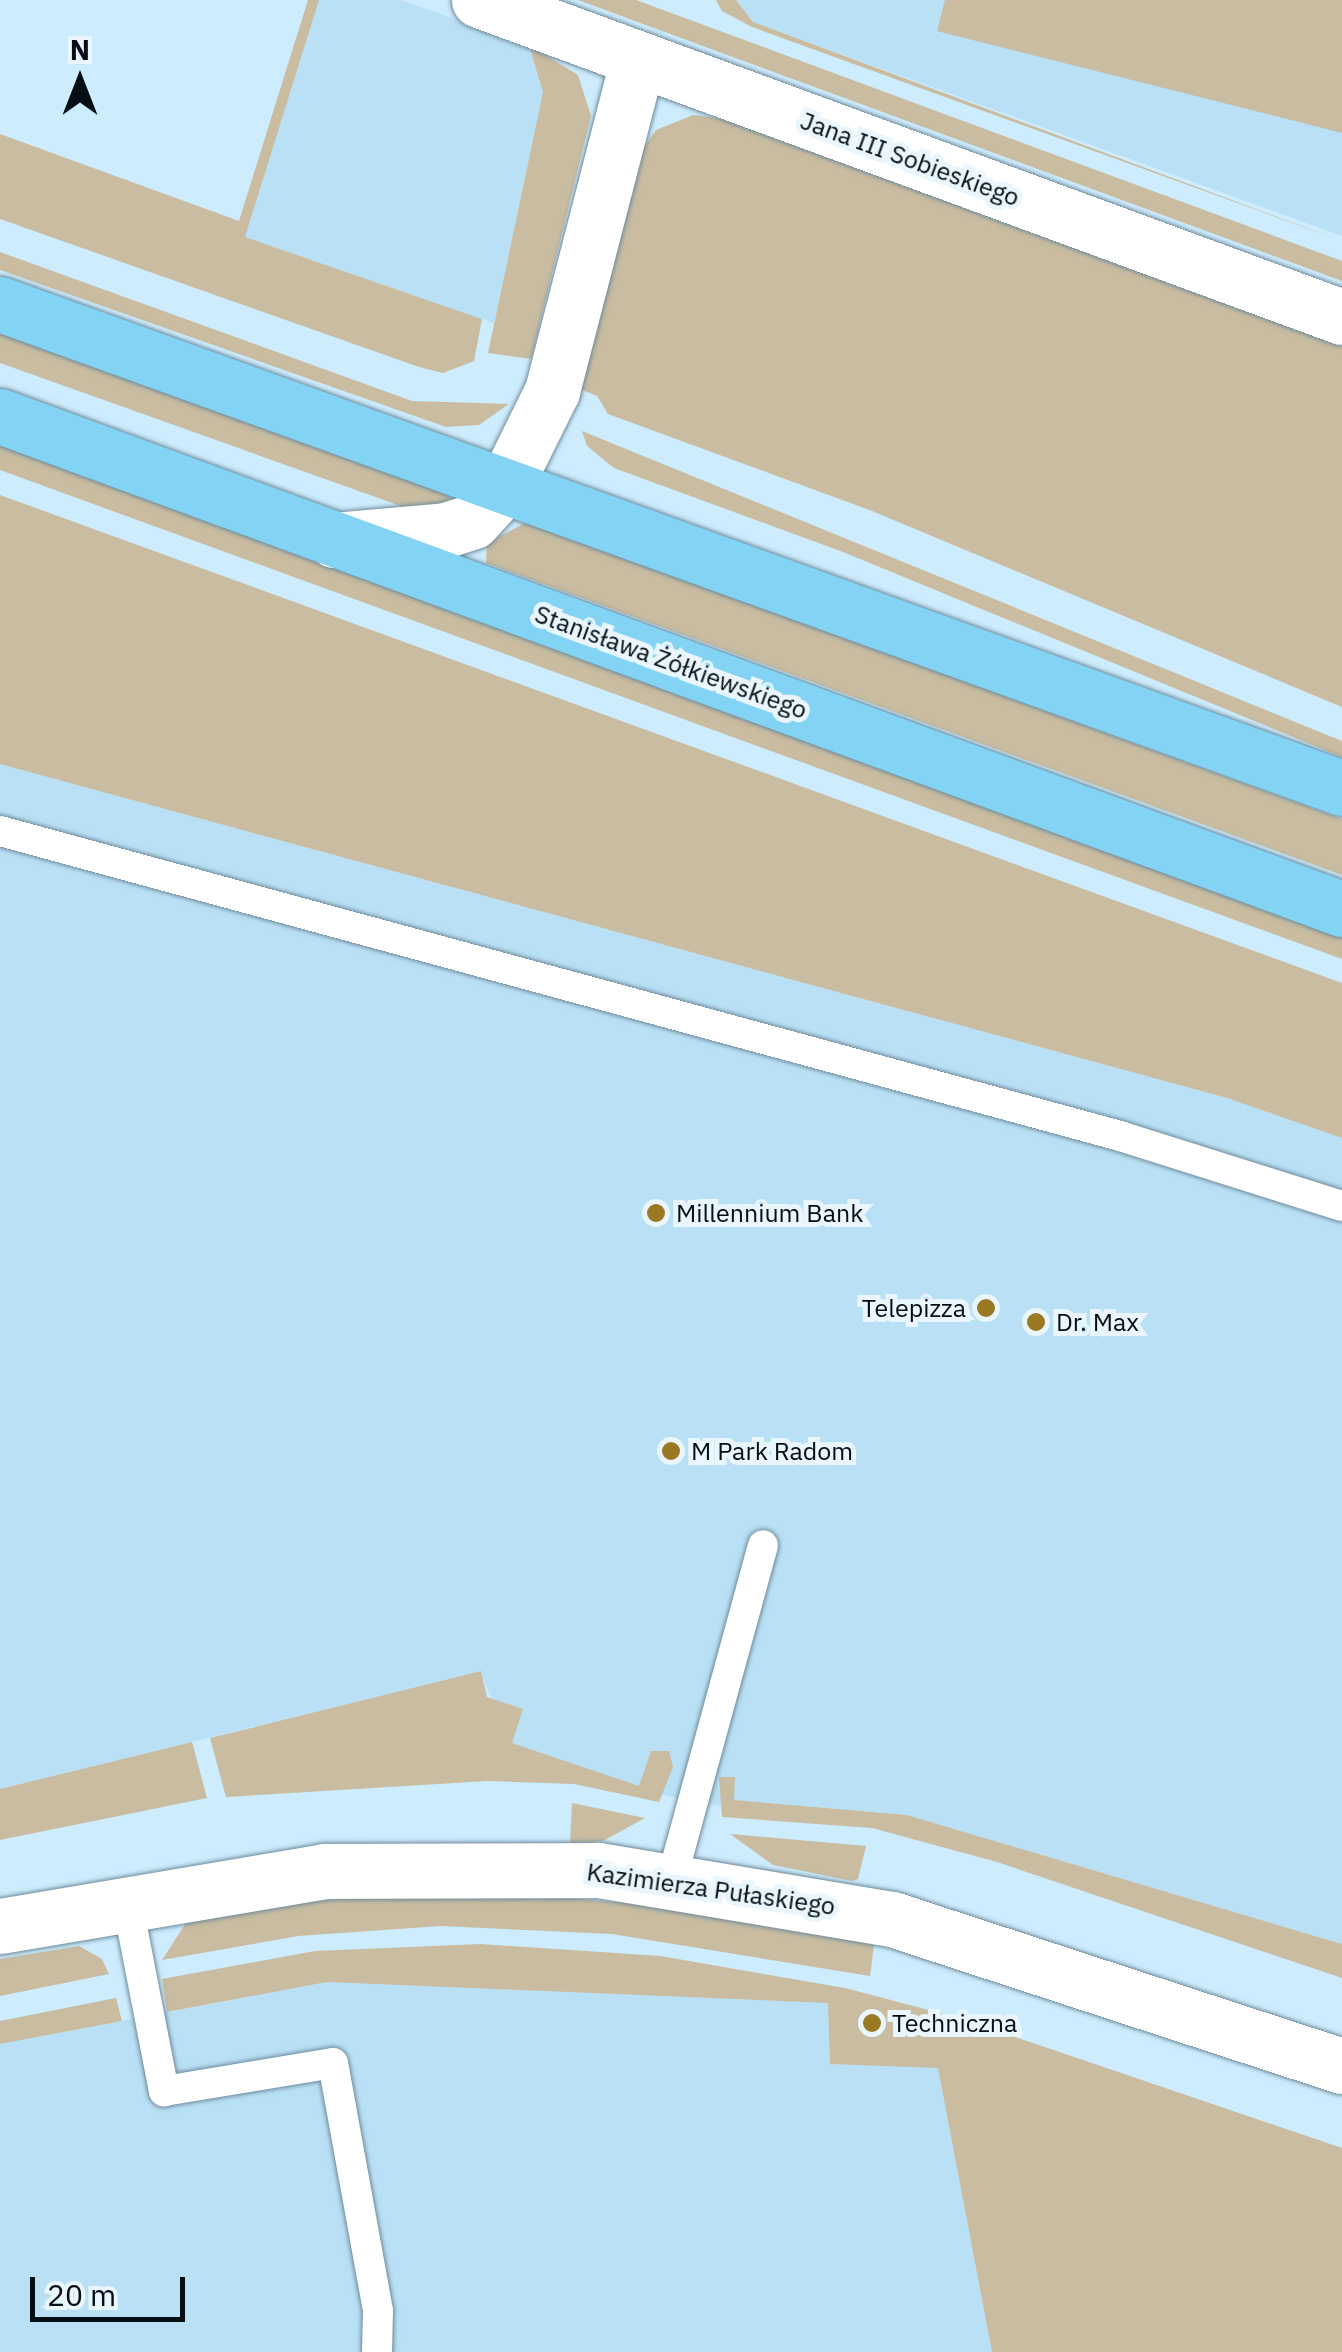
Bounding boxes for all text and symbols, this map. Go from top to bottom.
north arrow [30,30,130,130]
text: N [70,31,90,68]
street label: Jana III Sobieskiego [796,105,1024,213]
street label: Stanisława Żółkiewskiego [531,599,811,725]
place label: Millennium Bank [676,1198,863,1228]
marker: Millennium Bank [645,1202,667,1224]
place label: Telepizza [862,1293,966,1323]
marker: Telepizza [975,1297,997,1319]
place label: Dr. Max [1056,1307,1139,1337]
marker: Dr. Max [1025,1311,1047,1333]
place label: M Park Radom [691,1436,853,1466]
marker: M Park Radom [660,1440,682,1462]
street label: Kazimierza Pułaskiego [585,1857,837,1921]
place label: Techniczna [892,2008,1017,2038]
marker: Techniczna [861,2012,883,2034]
scale bar [35,2257,190,2319]
text: 20 m [47,2275,116,2314]

